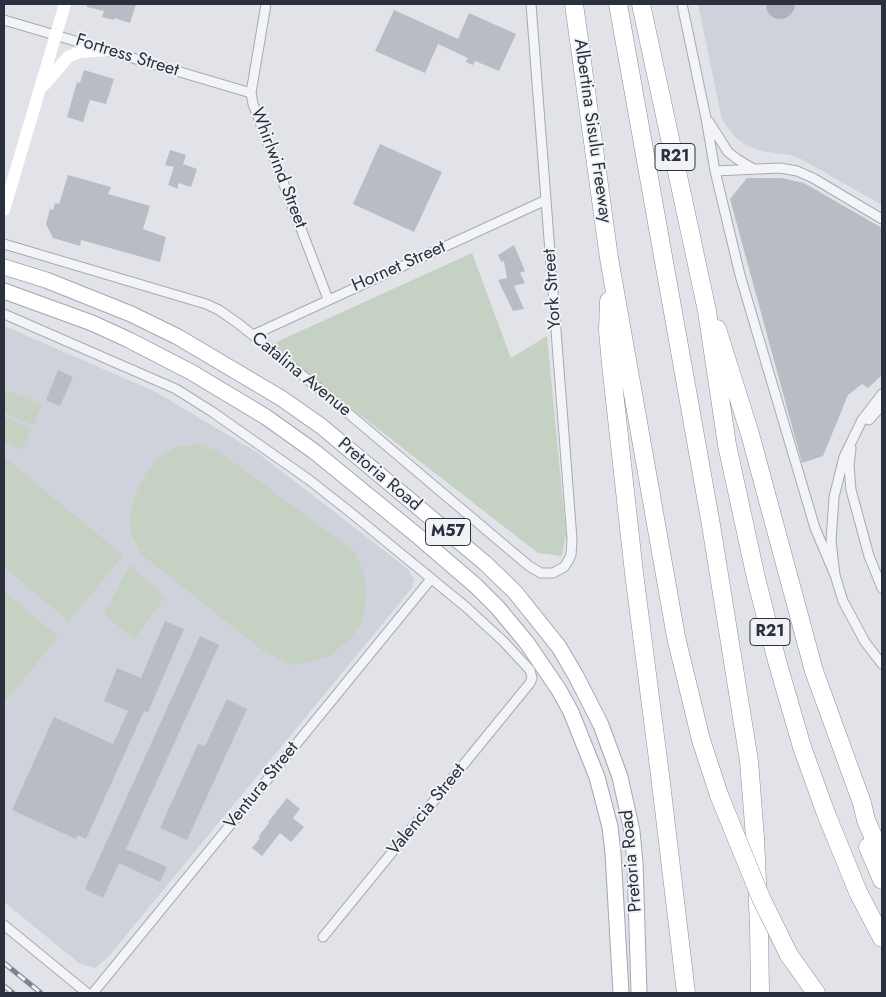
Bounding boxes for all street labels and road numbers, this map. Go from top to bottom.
street label: Fortress Street [73,30,181,82]
street label: Albertina Sisulu Freeway [568,37,616,225]
street label: Whirlwind Street [245,105,311,231]
road number: R21 [655,144,695,170]
street label: Hornet Street [349,237,449,297]
street label: York Street [539,248,567,330]
street label: Catalina Avenue [247,328,355,422]
street label: Pretoria Road [333,434,425,516]
road number: M57 [426,518,470,546]
road number: R21 [750,618,790,646]
street label: Ventura Street [220,738,304,834]
street label: Valencia Street [383,760,471,860]
street label: Pretoria Road [617,809,647,913]

